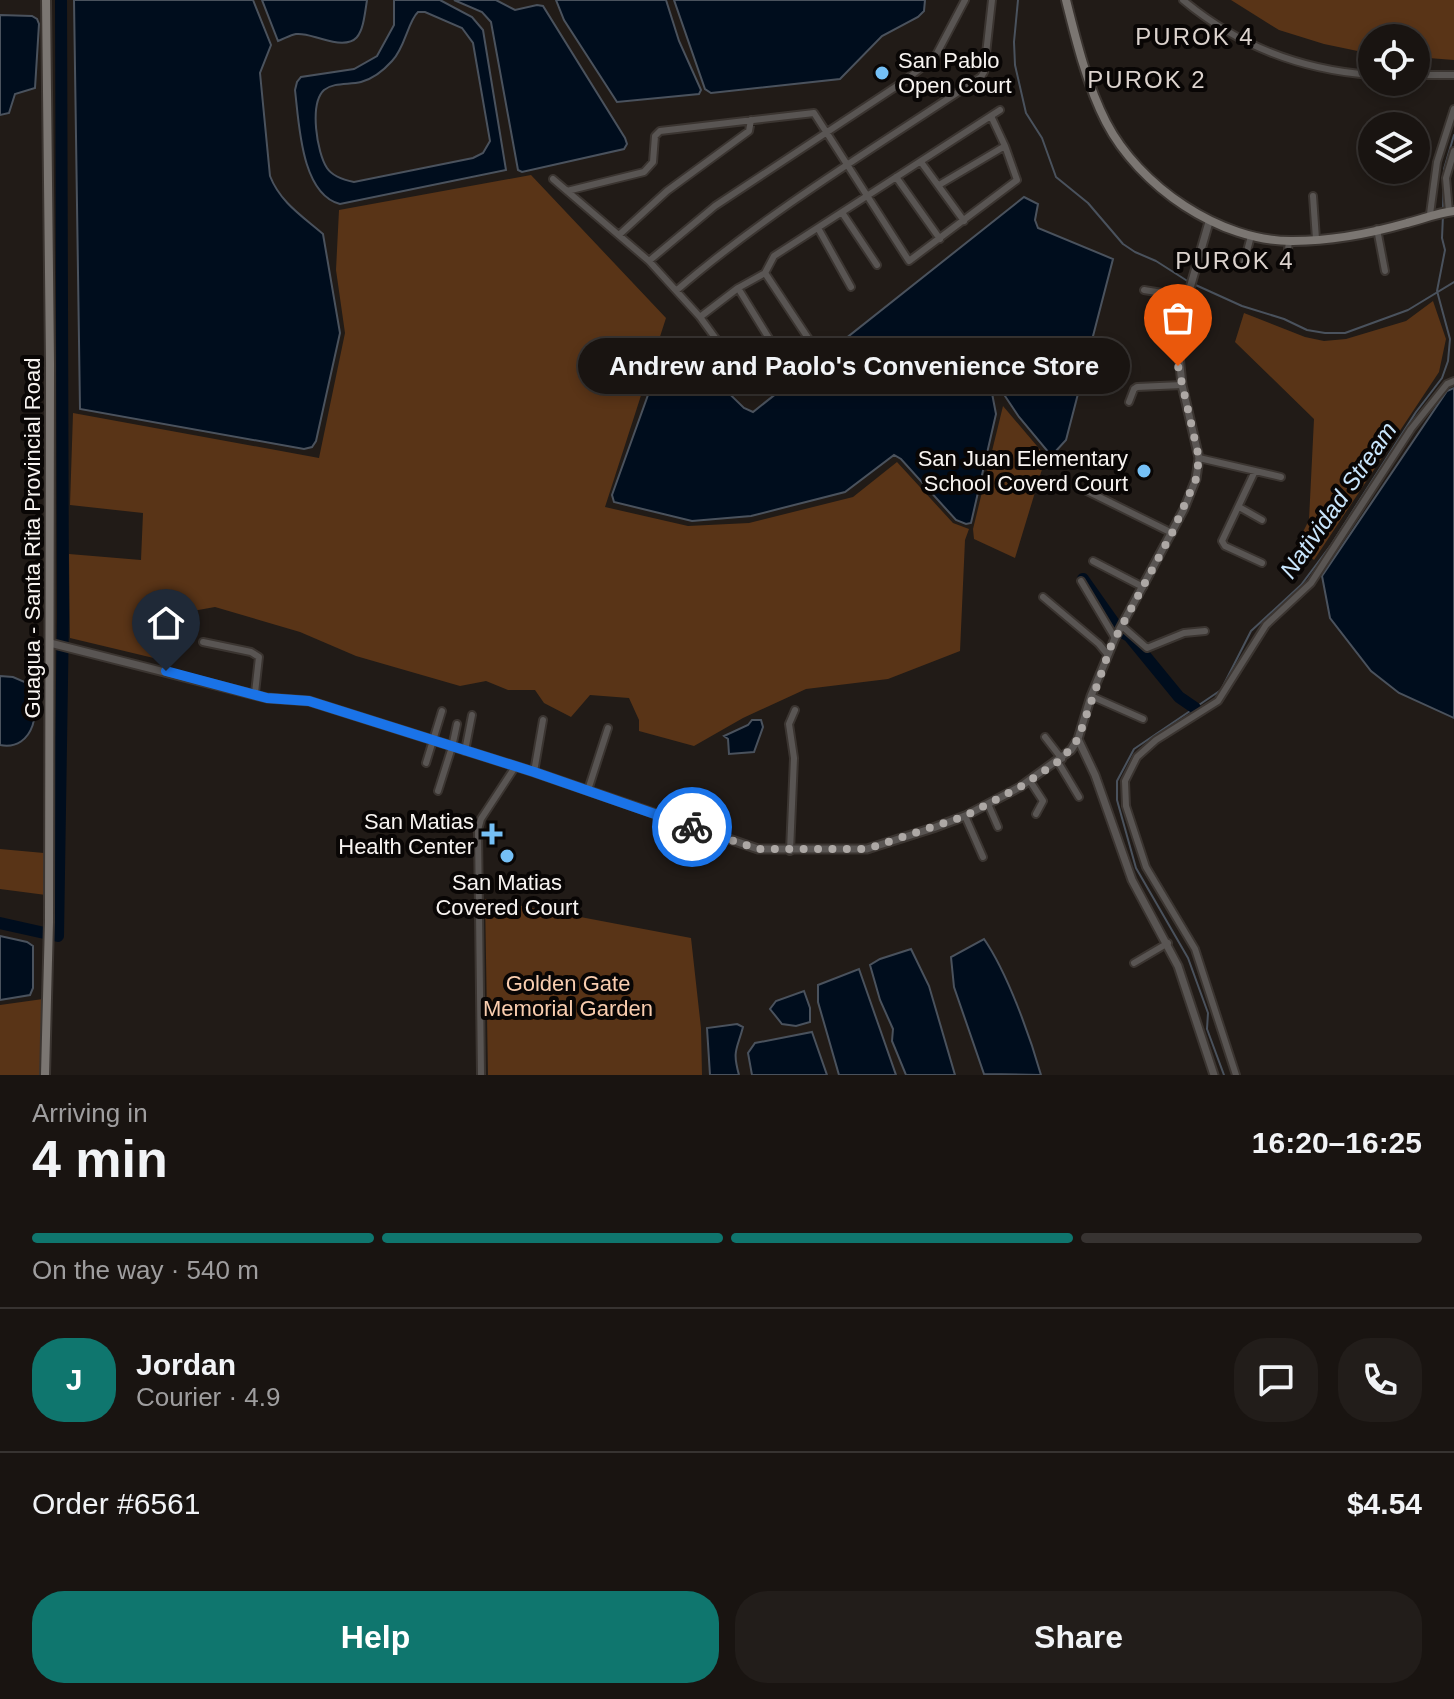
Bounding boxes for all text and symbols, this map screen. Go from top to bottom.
district label: PUROK 4 [1135,23,1255,50]
map controls [1358,24,1430,184]
button: locate [1358,24,1430,96]
place label: San Pablo Open Court [898,48,1012,98]
marker: San Pablo Open Court [873,64,891,82]
district label: PUROK 2 [1087,66,1207,93]
button: layers [1358,112,1430,184]
district label: PUROK 4 [1175,247,1295,274]
pin [1144,284,1212,366]
icon: bag [1156,296,1200,340]
callout: Andrew and Paolo's Convenience Store [578,338,1130,394]
text: Andrew and Paolo's Convenience Store [609,351,1099,381]
street label: Guagua - Santa Rita Provincial Road [20,358,45,718]
water label: Natividad Stream [1274,417,1402,583]
place label: San Juan Elementary School Coverd Court [918,446,1128,496]
marker: San Juan Elementary School Coverd Court [1135,462,1153,480]
pin [132,589,200,671]
icon: home [144,601,188,645]
courier [652,787,732,867]
icon: bike [670,805,714,849]
place label: San Matias Health Center [338,809,474,859]
marker: San Matias Health Center [481,823,503,845]
marker: San Matias Covered Court [498,847,516,865]
place label: San Matias Covered Court [435,870,579,920]
park label: Golden Gate Memorial Garden [483,971,653,1021]
text: Arriving in [32,1098,148,1128]
text: 16:20–16:25 [1252,1126,1422,1159]
text: 4 min [32,1130,168,1188]
text: On the way · 540 m [32,1255,259,1285]
button: chat [1234,1338,1318,1422]
button: phone [1338,1338,1422,1422]
text: Jordan [136,1348,236,1381]
text: J [66,1363,82,1396]
text: Courier · 4.9 [136,1382,281,1412]
text: Order #6561 [32,1487,200,1520]
text: $4.54 [1347,1487,1422,1520]
button: Help [32,1591,719,1683]
button: Share [735,1591,1422,1683]

